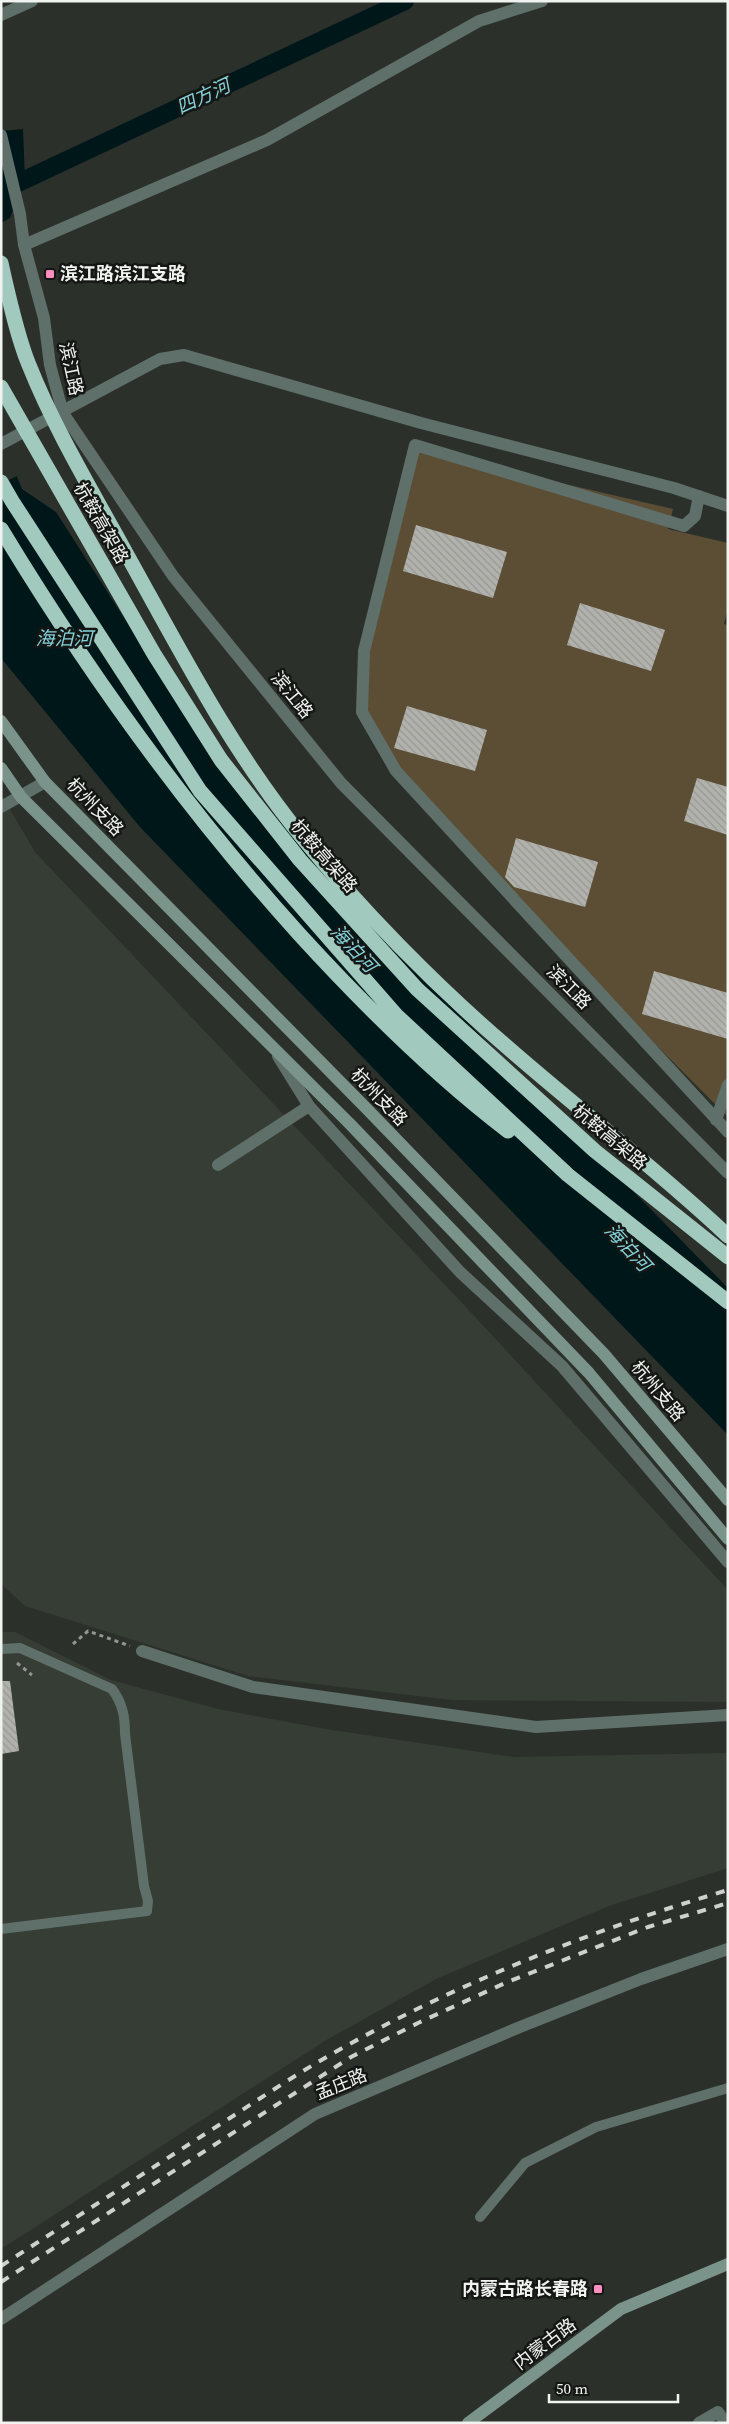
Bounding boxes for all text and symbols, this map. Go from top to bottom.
water label: 四方河 [172,70,238,120]
place label: 滨江路滨江支路 [60,261,186,286]
marker: 滨江路滨江支路 [44,268,56,280]
street label: 滨江路 [54,340,89,398]
street label: 杭鞍高架路 [68,478,135,568]
water label: 海泊河 [35,625,96,651]
street label: 滨江路 [266,666,319,724]
street label: 杭州支路 [61,772,129,841]
street label: 杭鞍高架路 [285,814,363,898]
water label: 海泊河 [325,918,386,981]
street label: 滨江路 [541,959,597,1015]
street label: 杭州支路 [345,1062,413,1131]
street label: 杭鞍高架路 [568,1098,653,1175]
water label: 海泊河 [599,1217,660,1280]
street label: 杭州支路 [626,1355,691,1426]
street label: 孟庄路 [311,2062,371,2105]
place label: 内蒙古路长春路 [462,2276,588,2301]
marker: 内蒙古路长春路 [592,2283,604,2295]
street label: 内蒙古路 [508,2312,581,2375]
scale bar [549,2372,678,2404]
text: 50 m [556,2378,588,2399]

